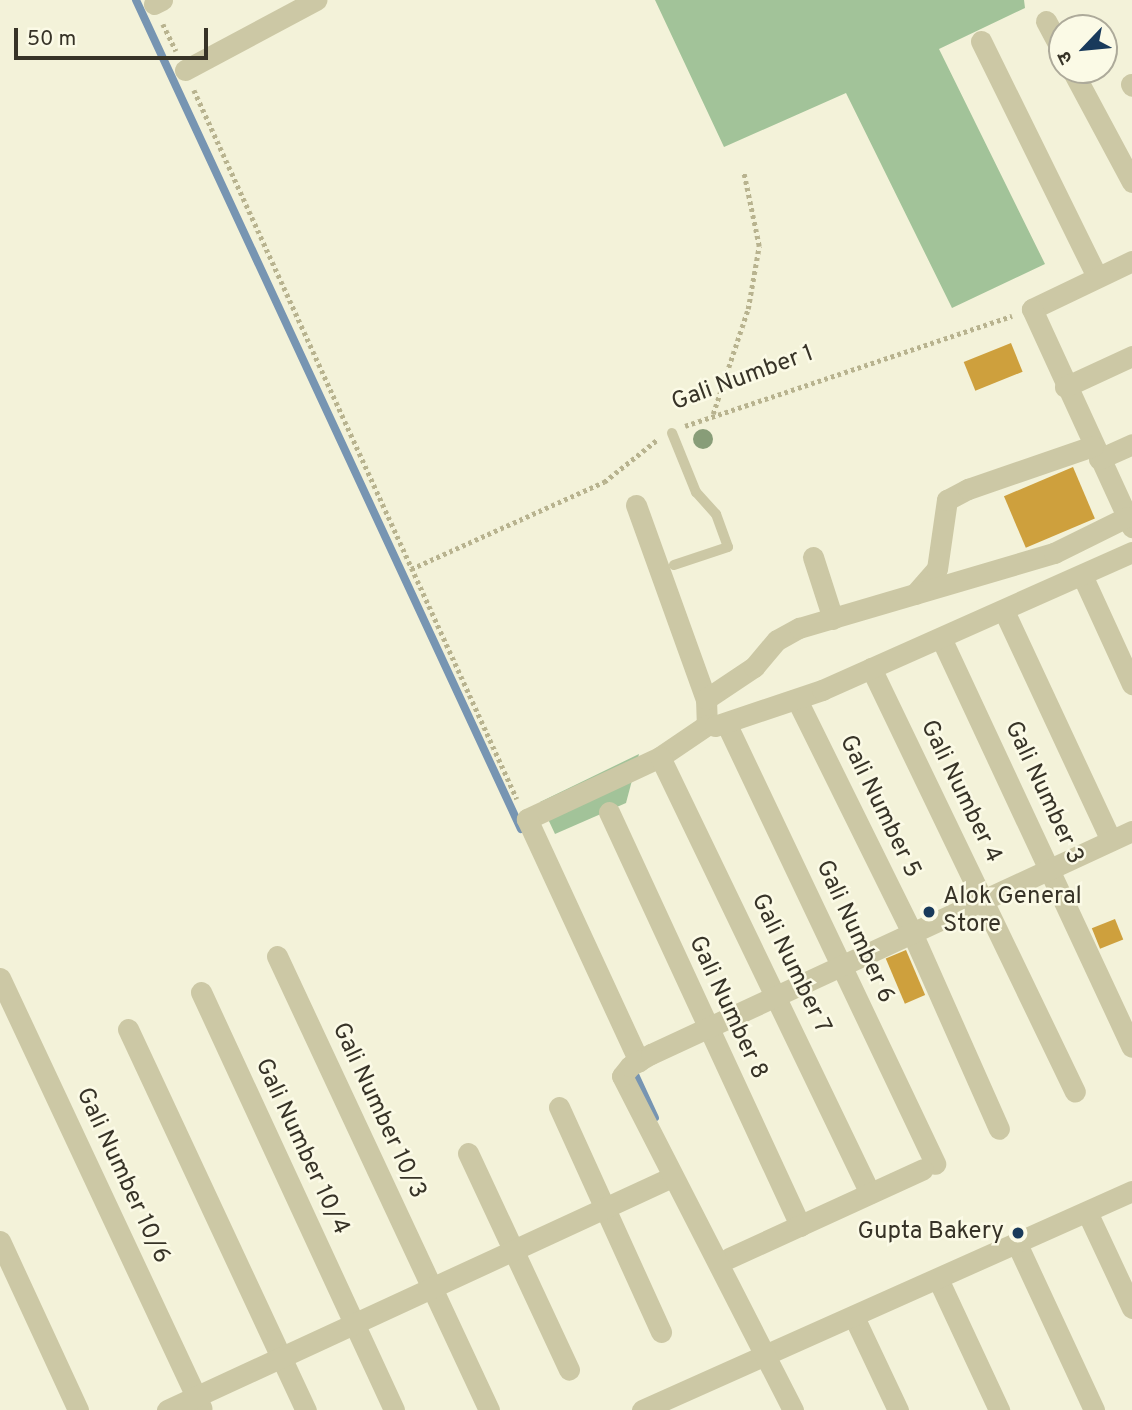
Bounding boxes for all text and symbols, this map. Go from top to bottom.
scale bar [18,14,212,58]
north arrow [1048,14,1118,84]
text: 50 m [27,26,76,53]
text: उ [1053,47,1079,68]
street label: Gali Number 1 [668,340,818,418]
street label: Gali Number 4 [913,716,1007,868]
street label: Gali Number 3 [997,717,1089,869]
street label: Gali Number 5 [832,731,926,883]
street label: Gali Number 6 [808,856,900,1008]
place label: Alok General Store [943,884,1082,940]
street label: Gali Number 7 [744,889,836,1039]
marker: Alok General Store [921,904,937,920]
street label: Gali Number 8 [681,932,773,1084]
street label: Gali Number 10/3 [325,1018,431,1204]
street label: Gali Number 10/4 [248,1054,354,1240]
street label: Gali Number 10/6 [69,1084,175,1268]
place label: Gupta Bakery [857,1219,1004,1247]
marker: Gupta Bakery [1010,1225,1026,1241]

